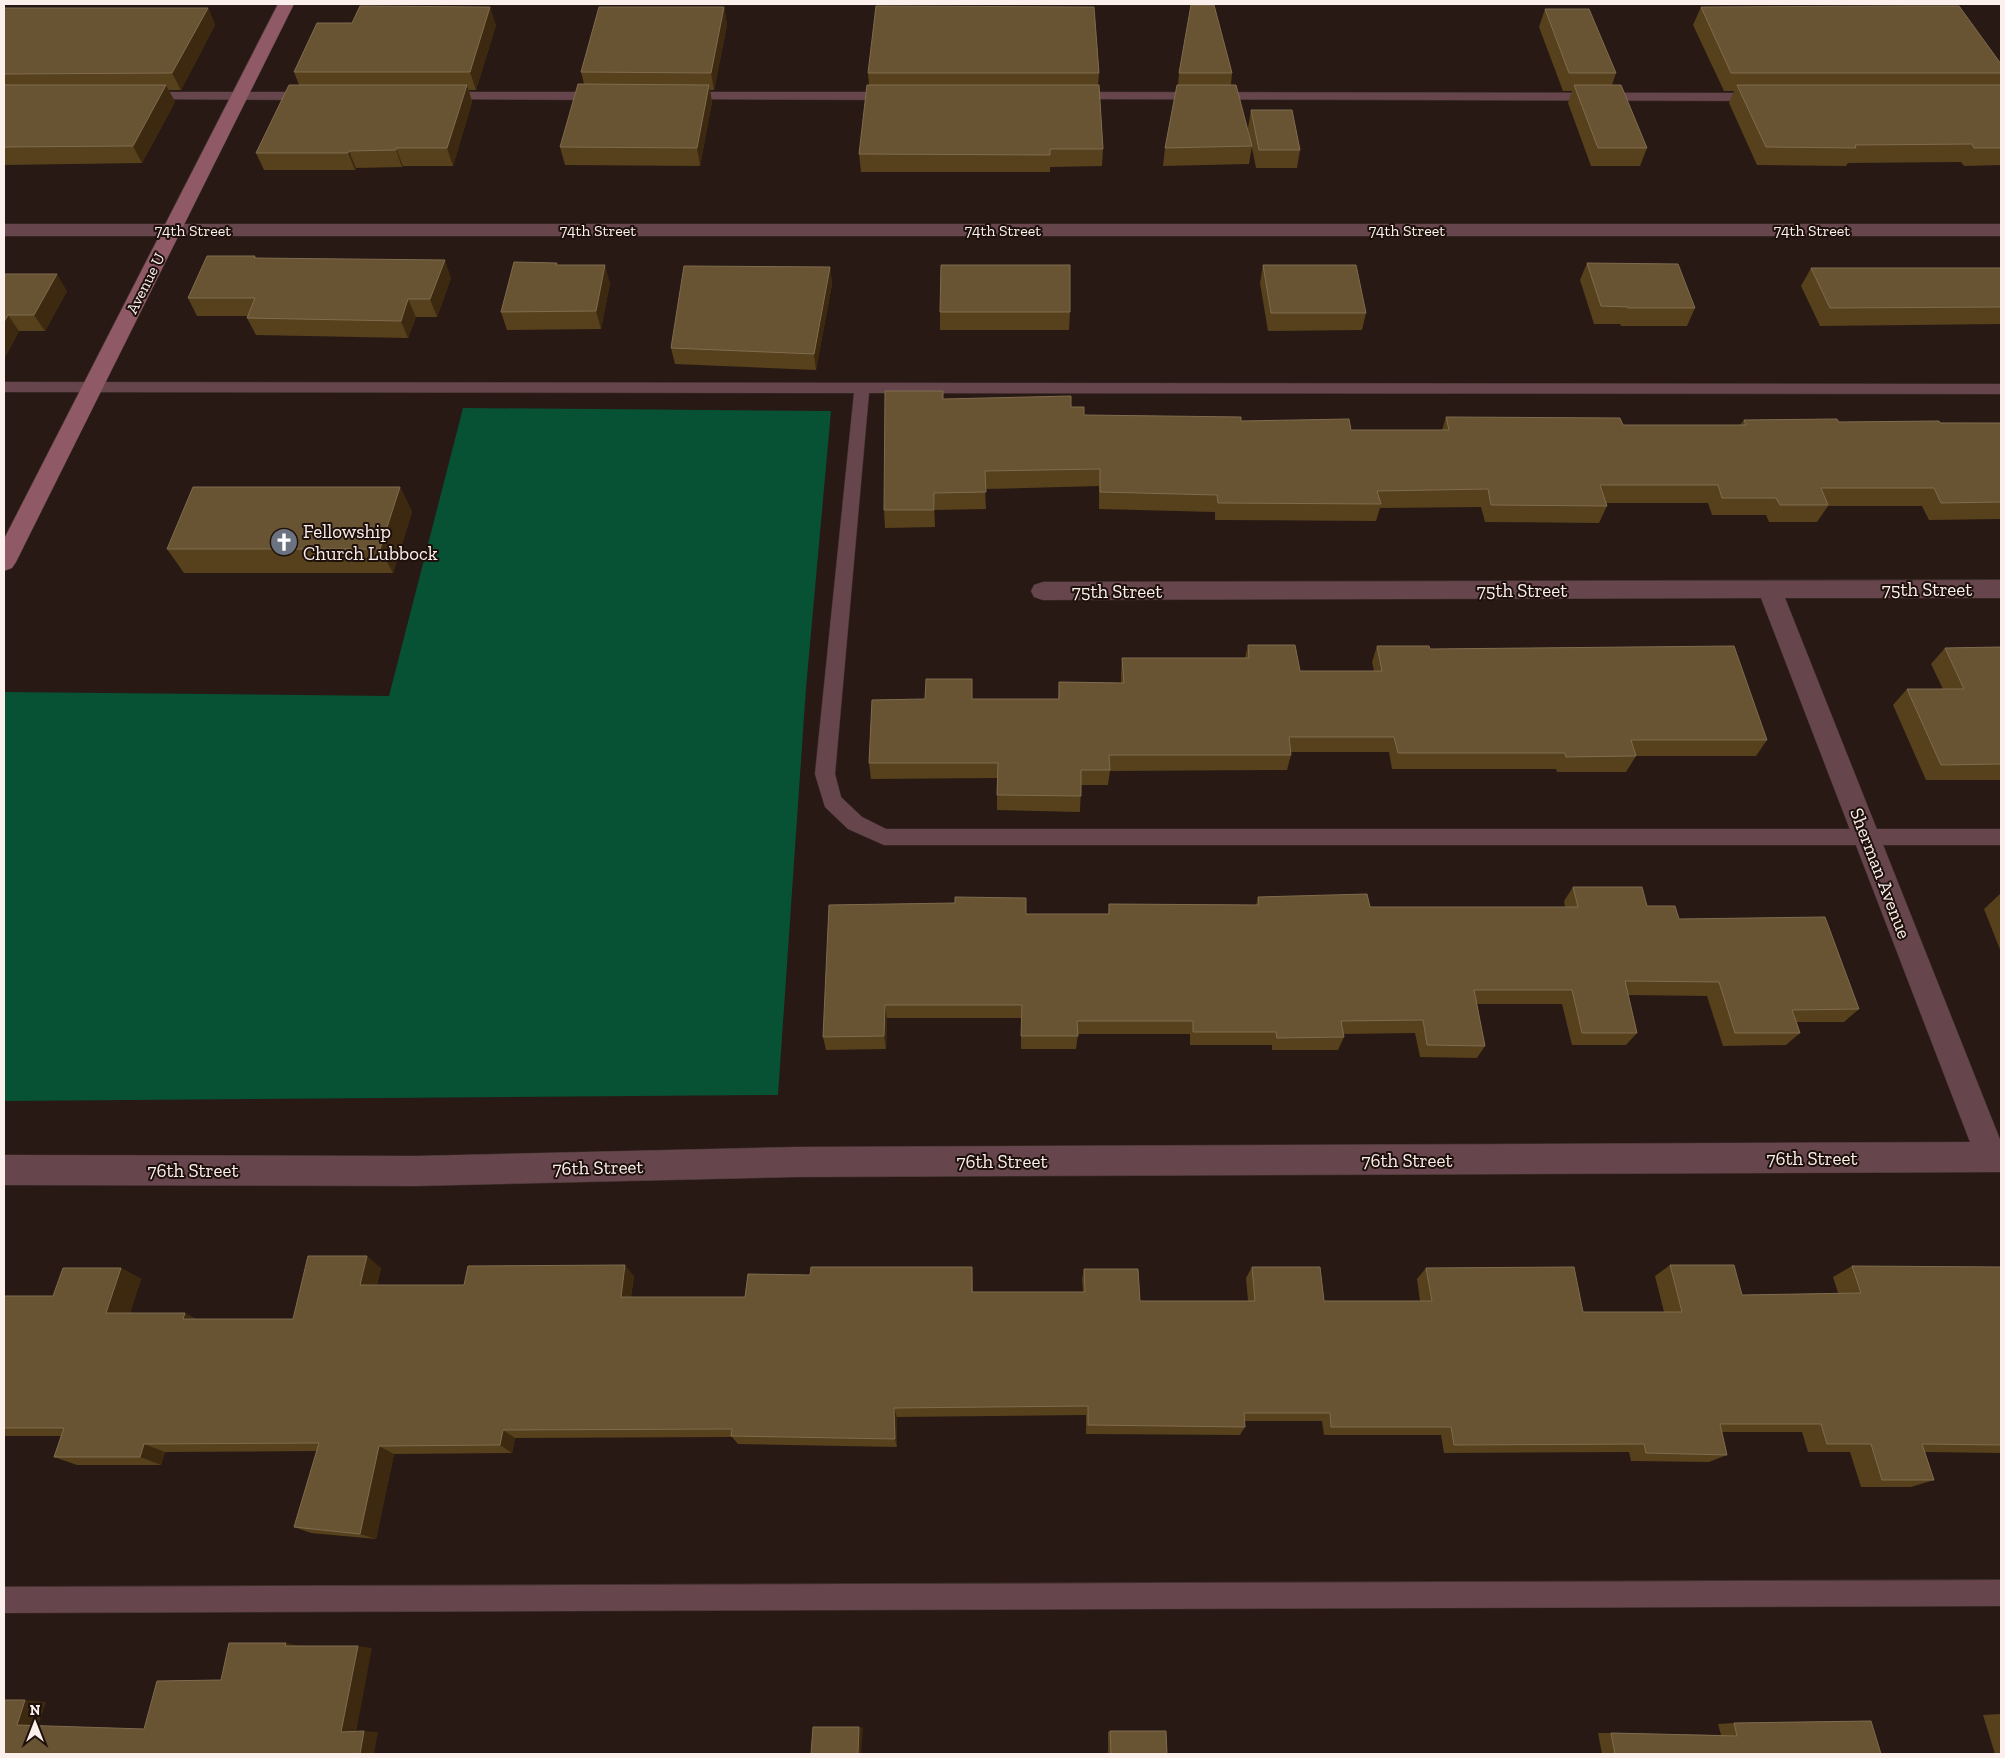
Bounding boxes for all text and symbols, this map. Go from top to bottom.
street label: 74th Street [155,221,231,240]
street label: 74th Street [560,221,636,240]
street label: 74th Street [965,221,1041,240]
street label: 74th Street [1369,221,1445,240]
street label: 74th Street [1774,221,1850,240]
street label: Avenue U [122,250,169,317]
place label: Fellowship Church Lubbock [303,520,438,565]
church icon: Fellowship Church Lubbock [269,527,299,557]
street label: 75th Street [1882,578,1972,601]
street label: 75th Street [1477,579,1567,602]
street label: 75th Street [1072,580,1162,603]
street label: Sherman Avenue [1845,805,1916,942]
street label: 76th Street [1767,1147,1857,1170]
street label: 76th Street [1362,1149,1452,1172]
street label: 76th Street [957,1150,1047,1173]
street label: 76th Street [552,1155,644,1180]
street label: 76th Street [148,1159,238,1182]
north arrow [10,1698,60,1748]
text: N [30,1702,41,1719]

